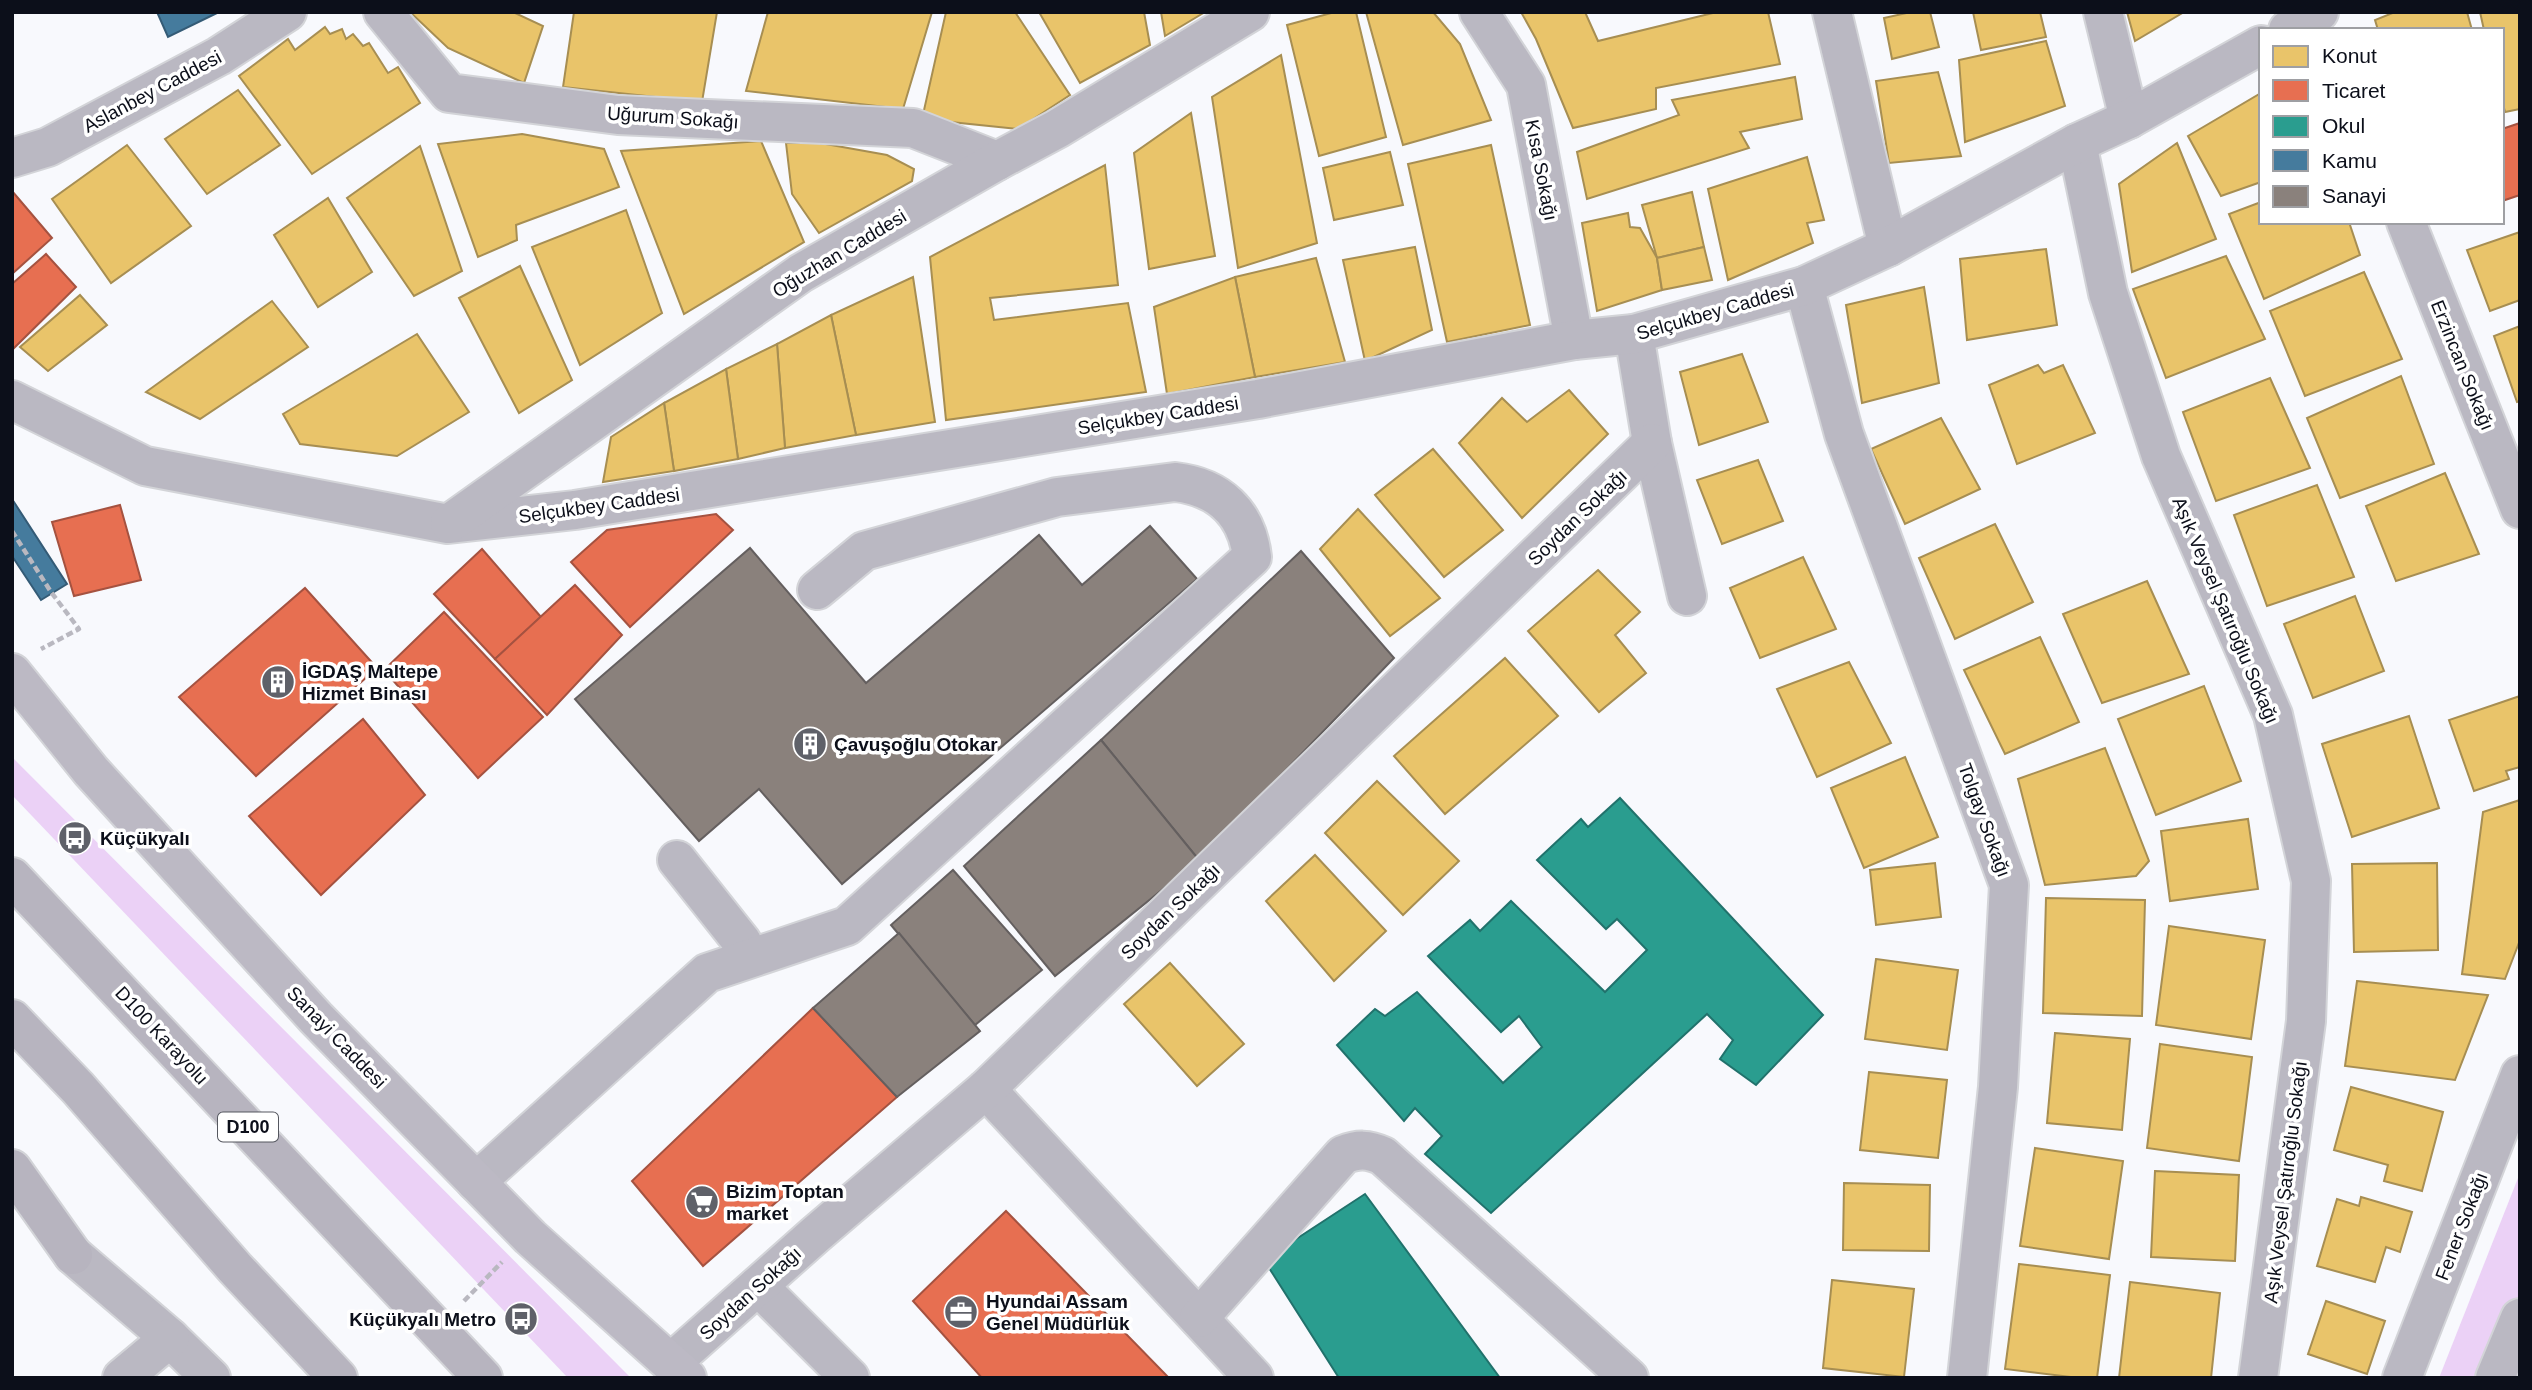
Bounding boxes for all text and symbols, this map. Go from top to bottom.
legend [2259,28,2504,224]
text: Konut [2322,44,2377,67]
street label: Aslanbey Caddesi [80,46,225,137]
text: Ticaret [2322,79,2386,102]
street label: Uğurum Sokağı [606,102,740,133]
text: Okul [2322,114,2365,137]
street label: Kısa Sokağı [1521,118,1562,222]
text: Kamu [2322,149,2377,172]
text: Sanayi [2322,184,2386,207]
street label: Oğuzhan Caddesi [769,205,910,302]
street label: Selçukbey Caddesi [1634,279,1796,344]
street label: Erzincan Sokağı [2427,297,2498,433]
street label: Selçukbey Caddesi [1076,392,1240,439]
street label: Soydan Sokağı [1524,465,1631,570]
street label: Selçukbey Caddesi [517,484,681,527]
street label: Aşık Veysel Şatıroğlu Sokağı [2168,494,2283,727]
place label: İGDAŞ Maltepe Hizmet Binası [302,661,438,704]
building icon: İGDAŞ Maltepe Hizmet Binası [259,663,297,701]
building icon: Çavuşoğlu Otokar [791,725,829,763]
place label: Çavuşoğlu Otokar [834,734,998,755]
street label: Tolgay Sokağı [1954,760,2015,880]
bus stop icon: Küçükyalı [56,819,94,857]
place label: Küçükyalı [100,828,190,849]
street label: Soydan Sokağı [1117,859,1224,964]
street label: D100 Karayolu [111,982,212,1088]
street label: Sanayi Caddesi [283,982,390,1093]
street label: Aşık Veysel Şatıroğlu Sokağı [2260,1060,2311,1304]
road number: D100 [218,1112,278,1142]
street label: Fener Sokağı [2431,1169,2492,1283]
place label: Bizim Toptan market [726,1181,844,1224]
supermarket icon: Bizim Toptan market [683,1183,721,1221]
street label: Soydan Sokağı [695,1242,805,1344]
place label: Hyundai Assam Genel Müdürlük [986,1291,1130,1334]
office icon: Hyundai Assam Genel Müdürlük [942,1293,980,1331]
bus stop icon: Küçükyalı Metro [502,1300,540,1338]
place label: Küçükyalı Metro [349,1309,496,1330]

